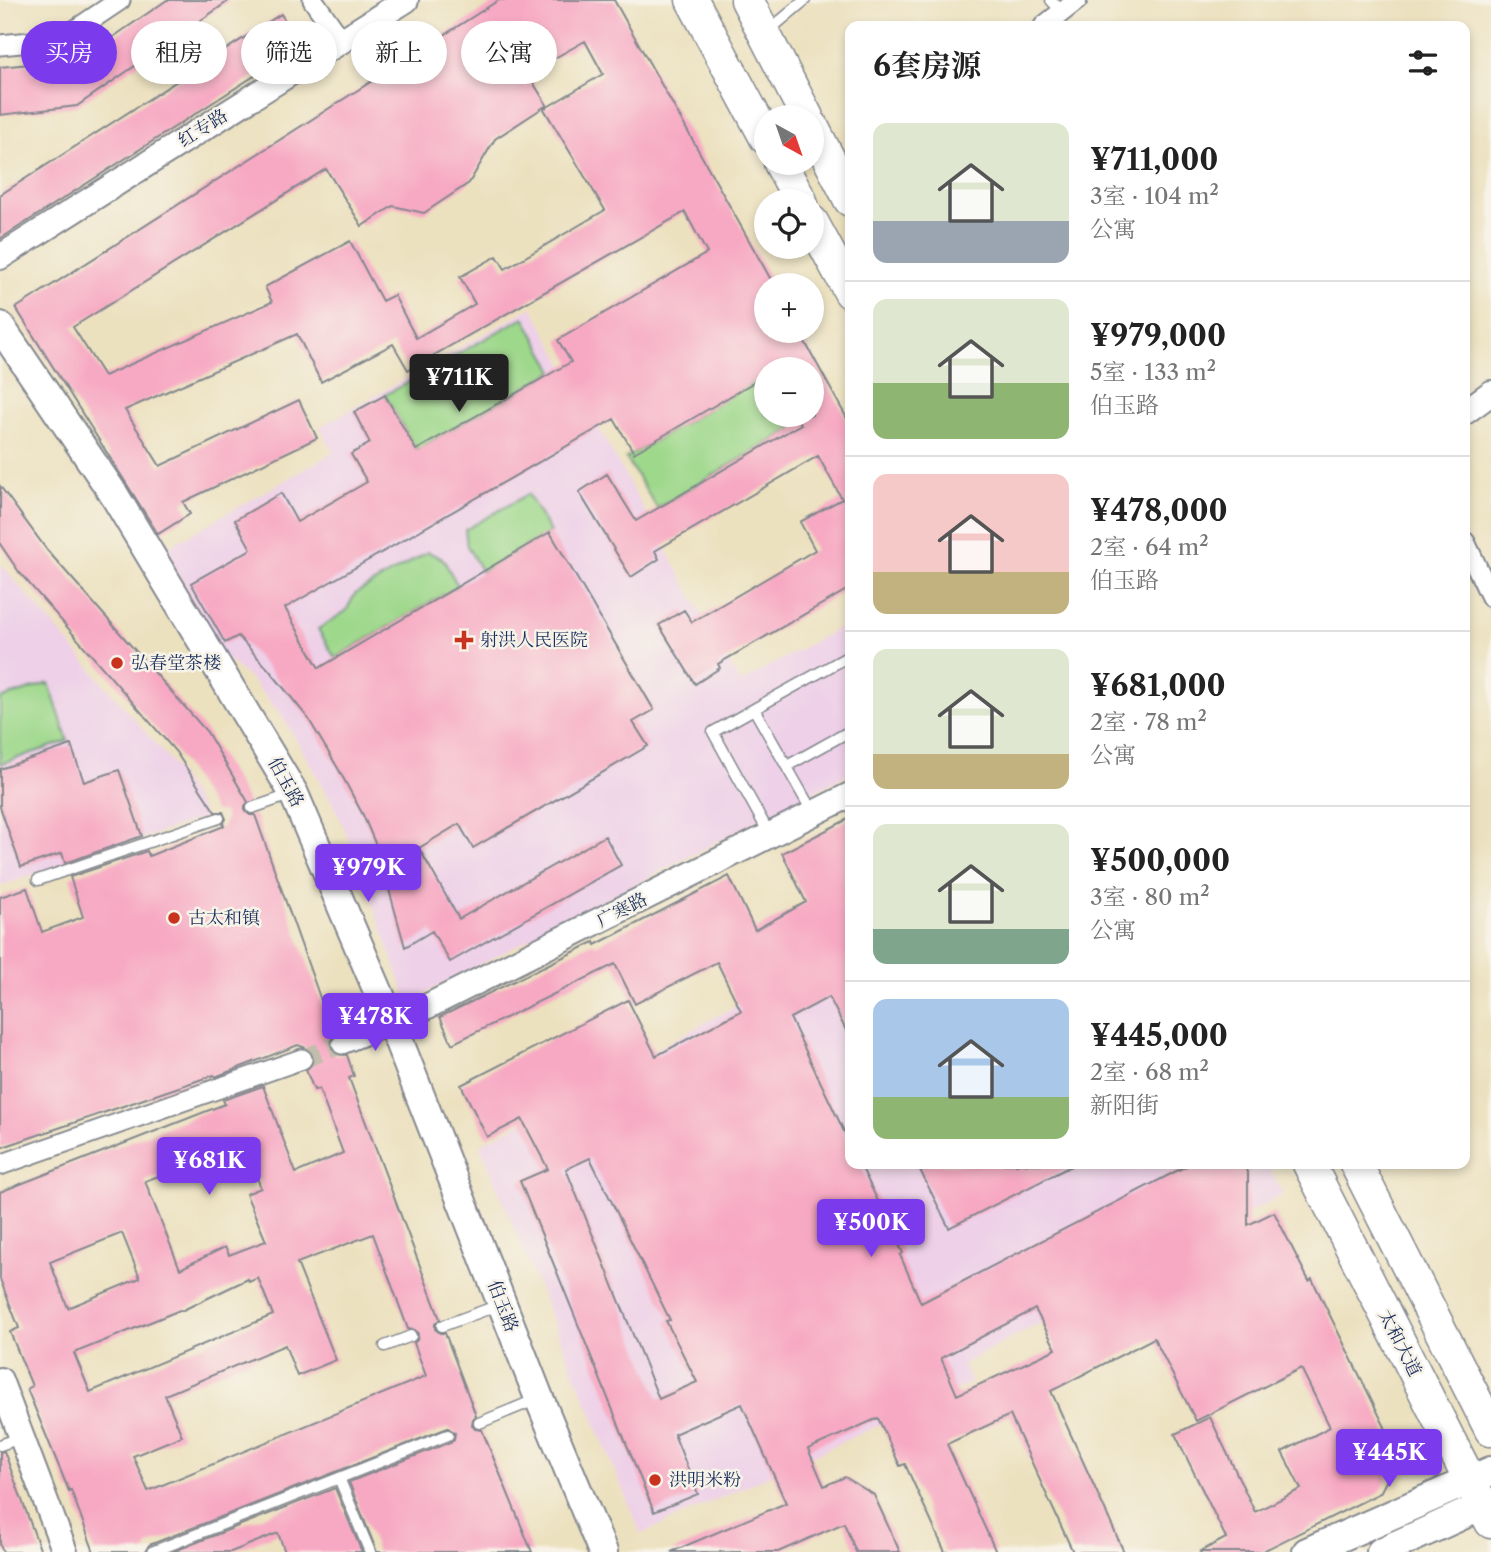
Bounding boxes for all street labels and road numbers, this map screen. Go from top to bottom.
street label: 红专路 [174,104,232,152]
street label: 伯玉路 [263,753,309,811]
street label: 广寒路 [593,888,651,932]
street label: 伯玉路 [483,1277,523,1335]
street label: 太和大道 [1374,1306,1426,1380]

